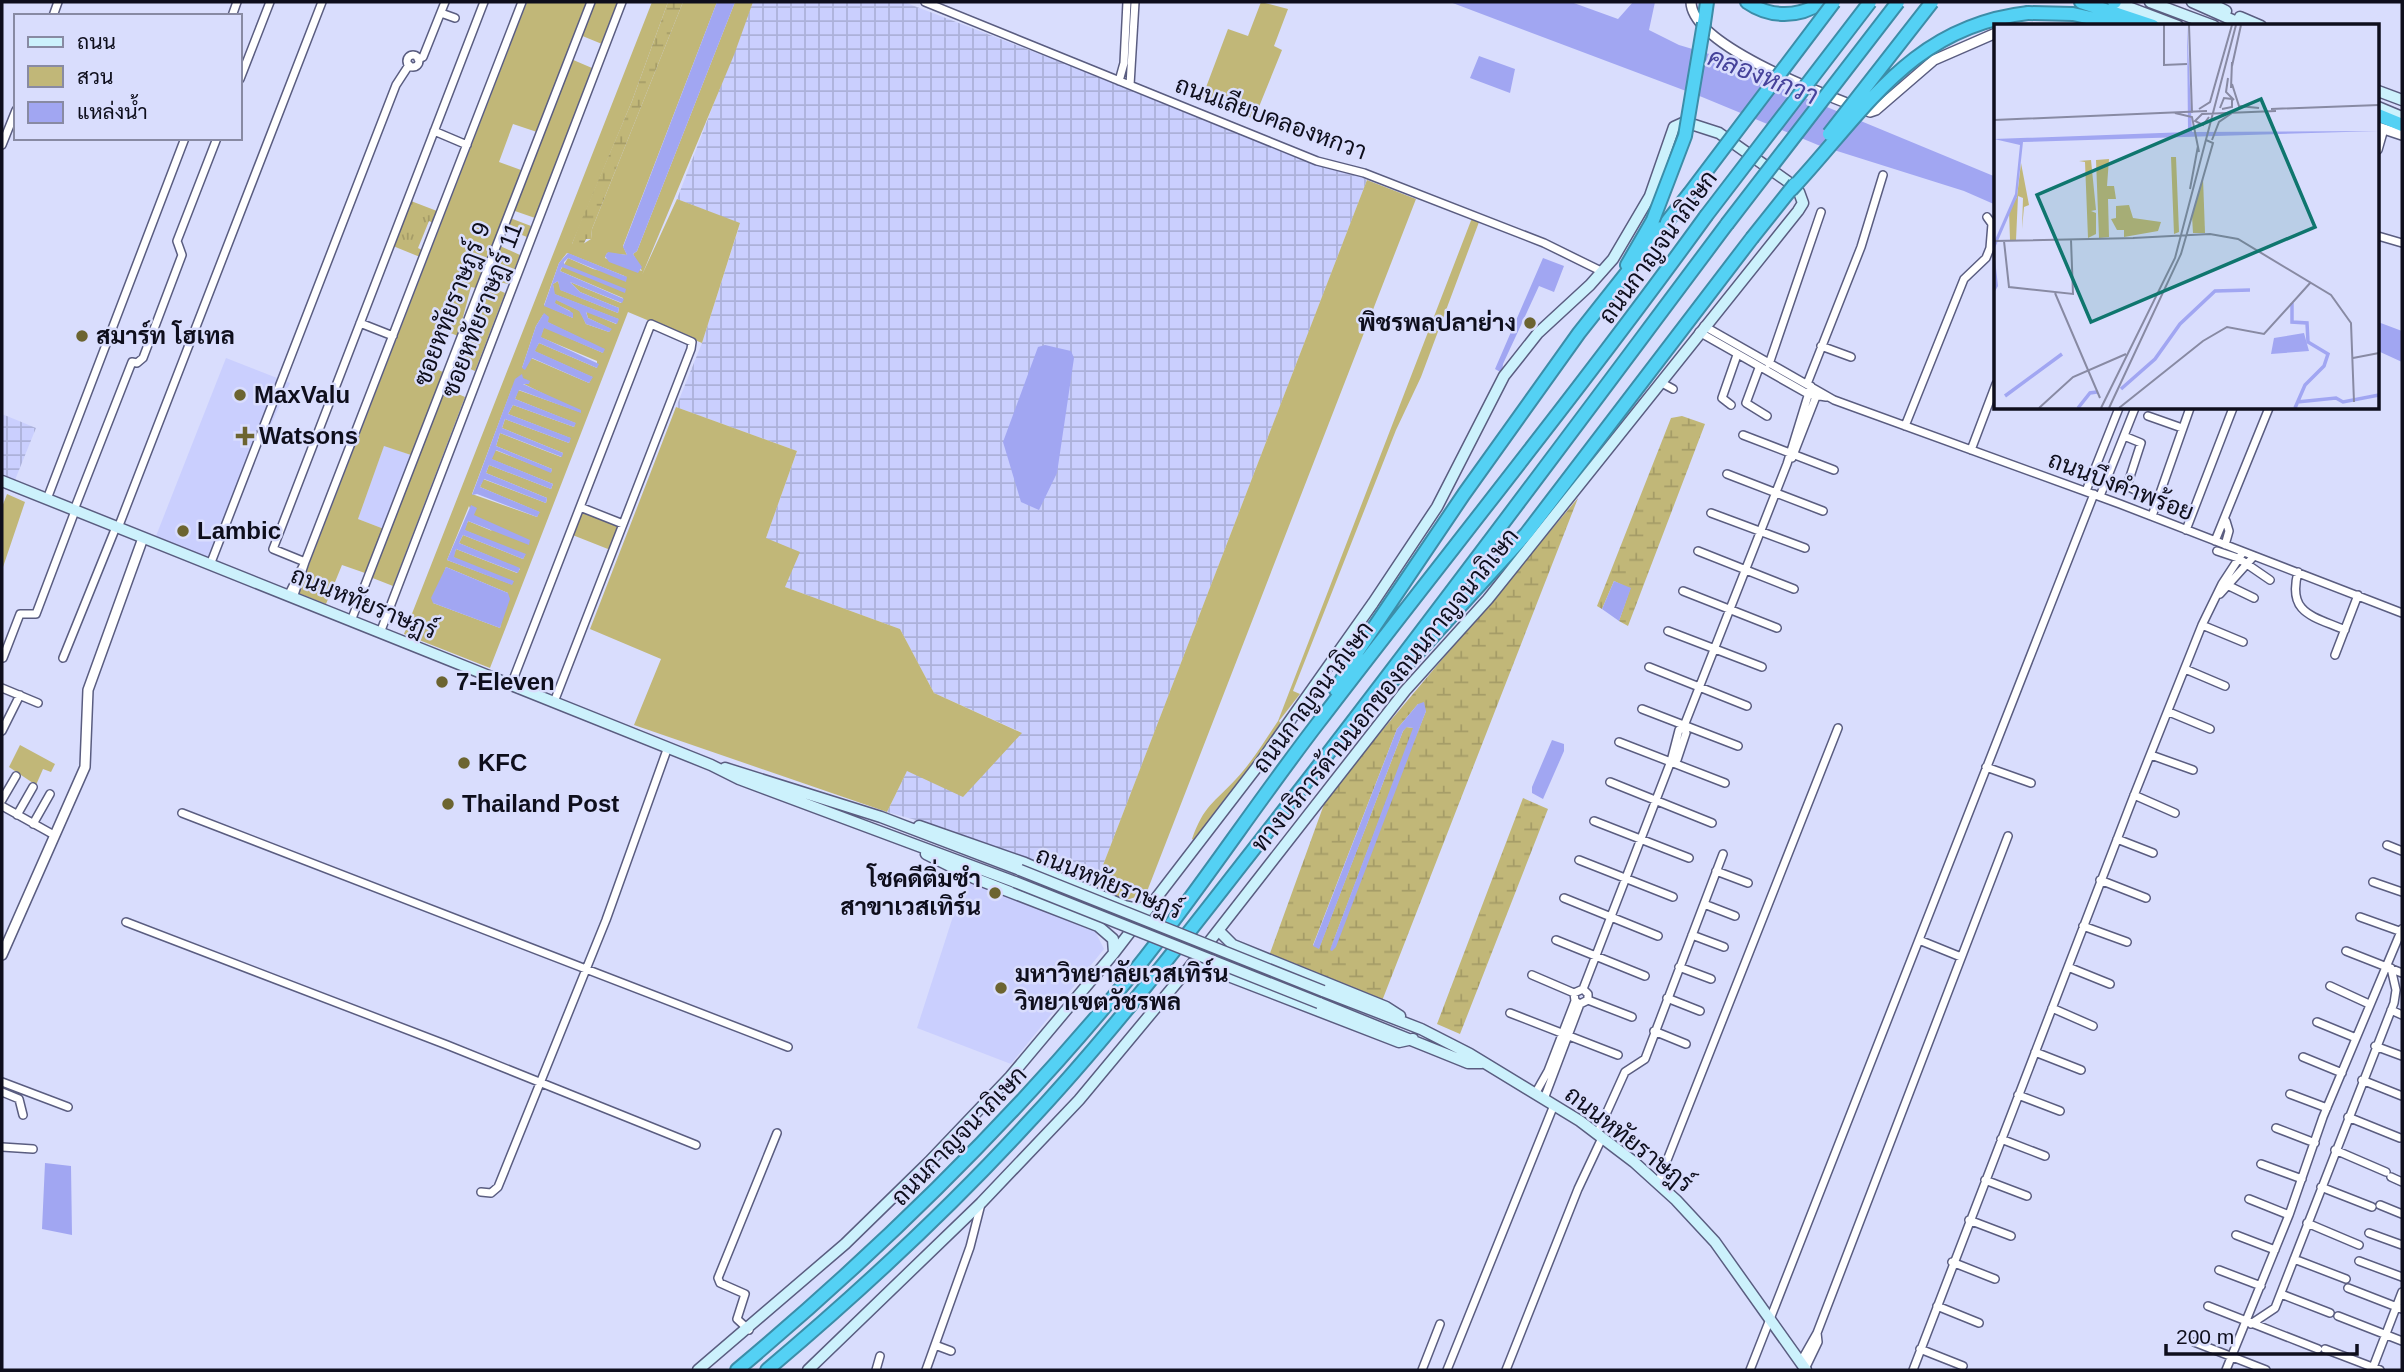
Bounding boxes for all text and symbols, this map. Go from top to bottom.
legend [14,14,242,140]
inset map [1994,24,2380,410]
text: ถนน [77,30,116,53]
water label: คลองหกวา [1704,41,1822,111]
text: สวน [77,65,113,88]
street label: ถนนเลียบคลองหกวา [1172,69,1371,165]
text: แหล่งน้ำ [77,94,148,123]
street label: ถนนกาญจนาภิเษก [1593,165,1723,329]
street label: ซอยหทัยราษฎร์ 9 [406,217,498,391]
street label: ซอยหทัยราษฎร์ 11 [434,218,530,402]
place label: พิชรพลปลาย่าง [1358,309,1516,336]
marker: พิชรพลปลาย่าง [1522,315,1538,331]
place label: สมาร์ท โฮเทล [96,320,235,349]
marker: สมาร์ท โฮเทล [74,328,90,344]
place label: MaxValu [254,381,350,408]
marker: MaxValu [232,387,248,403]
place label: Watsons [259,422,358,449]
marker: Watsons [237,428,253,444]
street label: ถนนบึงคำพร้อย [2045,444,2198,526]
place label: Lambic [197,517,281,544]
street label: ทางบริการด้านนอกของถนนกาญจนาภิเษก [1245,522,1525,858]
marker: Lambic [175,523,191,539]
street label: ถนนหทัยราษฎร์ [286,559,442,647]
street label: ถนนกาญจนาภิเษก [1247,615,1379,779]
place label: 7-Eleven [456,668,555,695]
marker: 7-Eleven [434,674,450,690]
place label: KFC [478,749,527,776]
marker: KFC [456,755,472,771]
place label: Thailand Post [462,790,619,817]
marker: Thailand Post [440,796,456,812]
street label: ถนนหทัยราษฎร์ [1031,839,1187,927]
place label: โชคดีติ่มซำ สาขาเวสเทิร์น [840,859,981,920]
marker: โชคดีติ่มซำ สาขาเวสเทิร์น [987,885,1003,901]
place label: มหาวิทยาลัยเวสเทิร์น วิทยาเขตวัชรพล [1014,958,1228,1015]
marker: มหาวิทยาลัยเวสเทิร์น วิทยาเขตวัชรพล [993,980,1009,996]
street label: ถนนกาญจนาภิเษก [886,1061,1032,1211]
street label: ถนนหทัยราษฎร์ [1558,1079,1700,1199]
scale bar [2166,1312,2357,1356]
text: 200 m [2176,1325,2234,1348]

